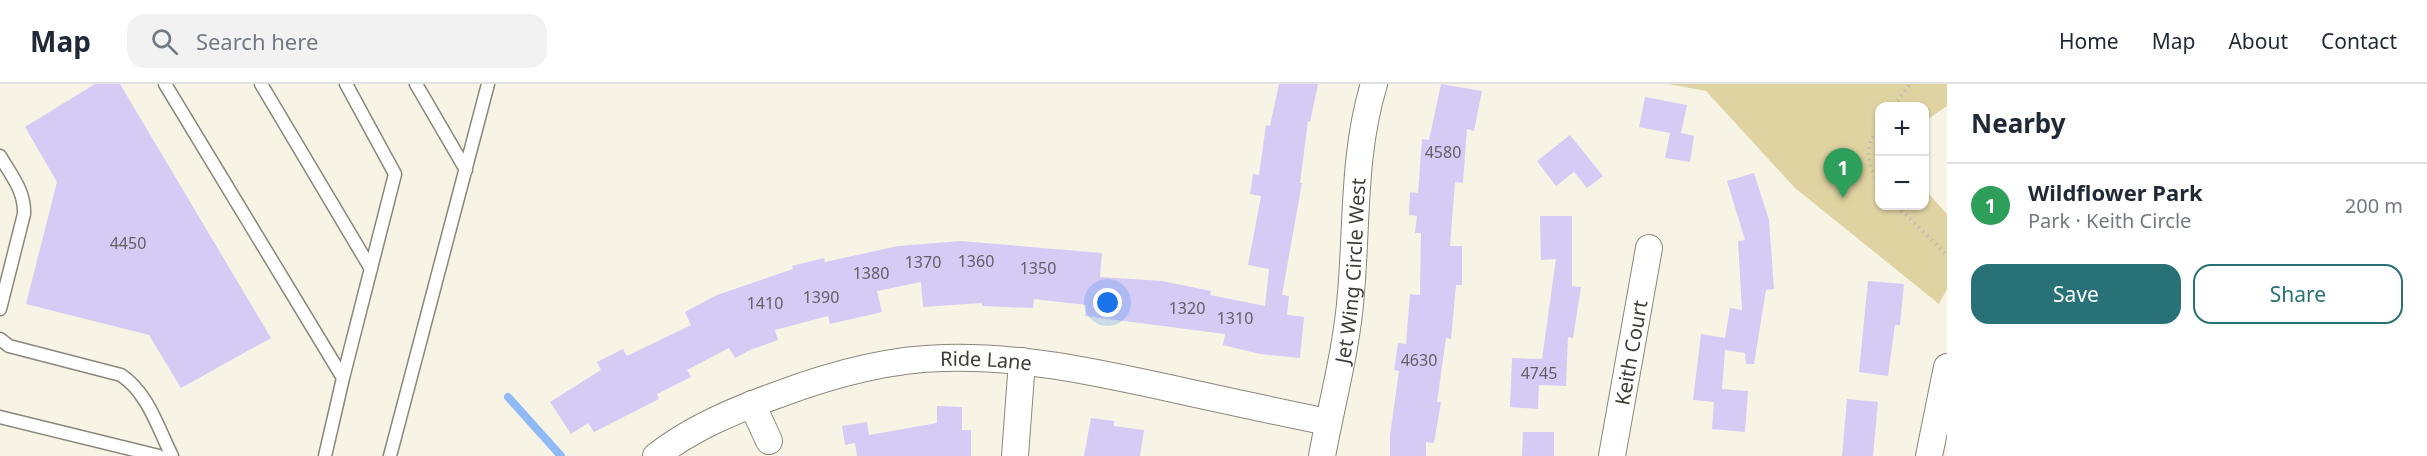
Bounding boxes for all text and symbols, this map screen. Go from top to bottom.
search box [127,14,547,68]
text: Map [30,22,91,60]
icon: search [148,25,181,58]
text: Search here [196,26,318,56]
text: Home [2059,27,2119,55]
text: Map [2152,27,2195,55]
text: About [2228,27,2288,55]
text: Contact [2321,27,2397,55]
map controls [1875,102,1929,210]
button: + [1875,102,1929,156]
text: Nearby [1971,105,2066,141]
house number: 4580 [1425,141,1461,163]
pin: 1 [1824,148,1862,198]
button: − [1875,156,1929,210]
street label: Jet Wing Circle West [1327,177,1371,367]
text: Wildflower Park [2028,177,2203,207]
text: 1 [1985,192,1996,219]
text: 200 m [2345,192,2403,219]
text: Park · Keith Circle [2028,207,2191,234]
house number: 4450 [110,232,146,254]
house number: 1360 [958,250,994,272]
house number: 1370 [905,251,941,273]
house number: 1350 [1020,257,1056,279]
house number: 1380 [853,262,889,284]
button: Save [1971,264,2181,324]
button: Share [2193,264,2403,324]
house number: 1390 [803,286,839,308]
your location [1093,288,1122,317]
house number: 1410 [747,292,783,314]
house number: 1320 [1169,297,1205,319]
street label: Keith Court [1608,298,1653,407]
house number: 1310 [1217,307,1253,329]
street label: Ride Lane [940,344,1033,376]
house number: 4630 [1401,349,1437,371]
house number: 4745 [1521,362,1557,384]

